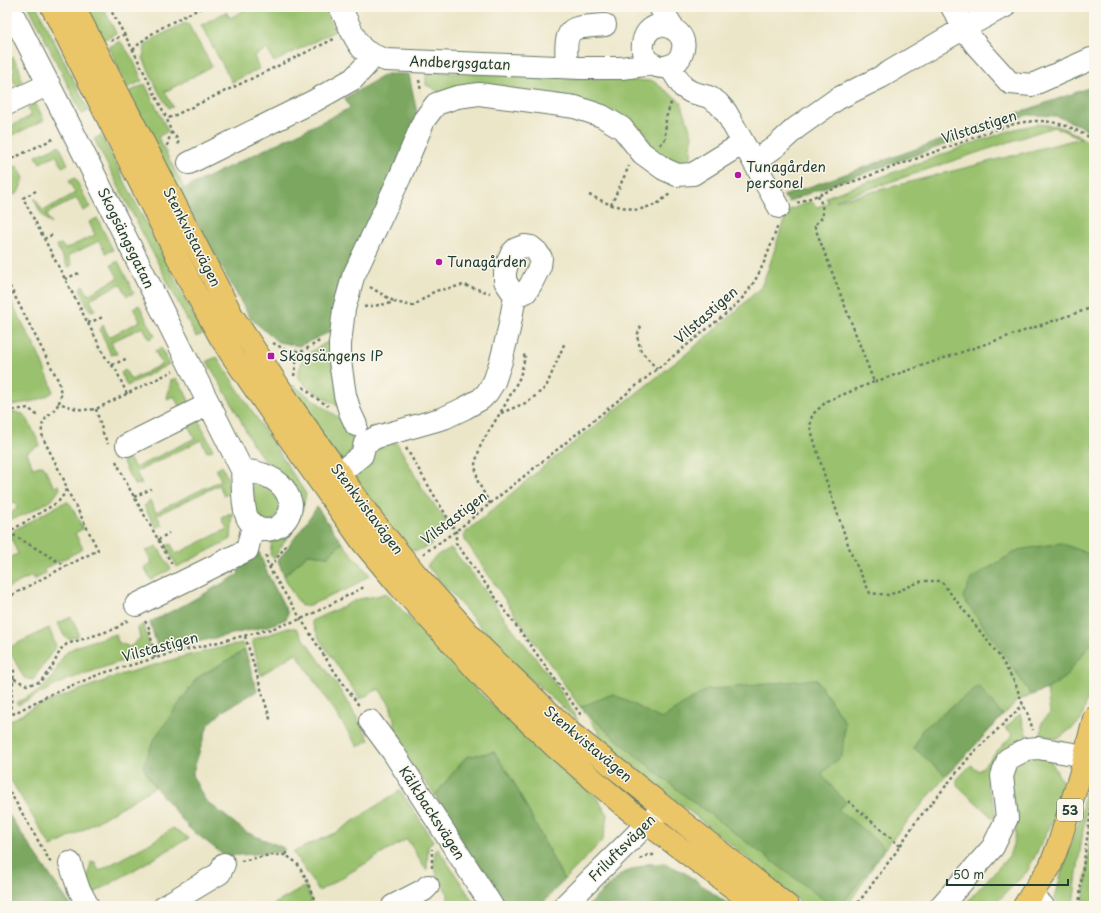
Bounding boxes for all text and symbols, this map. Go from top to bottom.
street label: Andbergsgatan [409,50,511,75]
street label: Vilstastigen [938,104,1019,149]
place label: Tunagården personel [746,156,826,193]
marker: Tunagården personel [733,170,743,180]
street label: Stenkvistavägen [158,183,227,290]
street label: Skogsängsgatan [93,184,160,292]
place label: Tunagården [447,251,527,272]
marker: Tunagården [434,257,444,267]
street label: Vilstastigen [669,281,742,348]
place label: Skogsängens IP [279,345,384,366]
marker: Skogsängens IP [266,351,276,361]
street label: Stenkvistavägen [326,459,409,559]
street label: Vilstastigen [416,486,491,549]
street label: Vilstastigen [119,626,200,667]
street label: Stenkvistavägen [540,700,637,787]
street label: Kälkbacksvägen [394,762,471,864]
road number: 53 [1057,799,1083,821]
street label: Friluftsvägen [583,809,660,886]
scale bar [947,861,1068,887]
text: 50 m [953,865,984,883]

